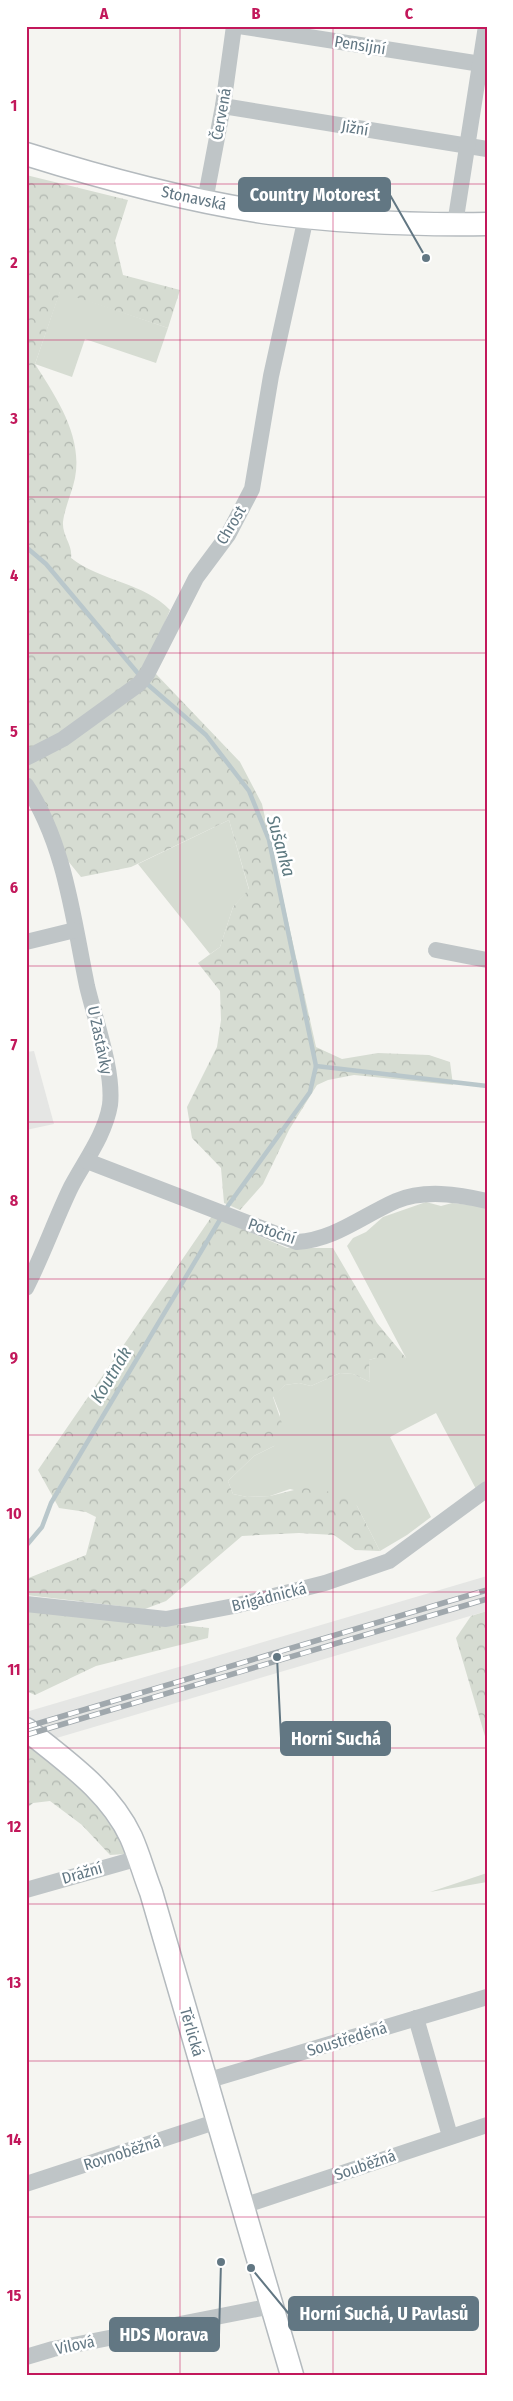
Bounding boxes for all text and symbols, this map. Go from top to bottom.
text: A [99,4,109,23]
text: B [252,4,261,23]
text: C [405,4,414,23]
street label: Pensijní [333,32,387,58]
street label: Červená [206,86,235,142]
text: 1 [11,96,17,115]
street label: Jižní [340,116,370,140]
callout: Country Motorest [239,178,390,211]
street label: Stonavská [160,182,229,214]
text: Country Motorest [250,184,381,206]
text: 2 [9,253,18,272]
text: 3 [9,409,18,428]
street label: Chrost [212,501,250,548]
text: 4 [10,566,18,585]
text: 5 [10,722,18,741]
water label: Sušanka [262,812,300,879]
text: 6 [10,878,18,897]
street label: U Zastávky [83,1004,117,1077]
text: 7 [11,1035,18,1054]
text: 8 [10,1191,19,1210]
street label: Potoční [246,1214,298,1248]
water label: Koutnák [86,1343,136,1407]
text: 9 [10,1348,18,1367]
text: 10 [6,1504,22,1523]
street label: Brigádnická [230,1579,309,1615]
text: 11 [7,1660,21,1679]
callout: Horní Suchá [281,1722,390,1755]
text: Horní Suchá [291,1728,381,1750]
text: 12 [7,1817,22,1836]
street label: Drážní [60,1858,104,1888]
text: 13 [7,1973,22,1992]
street label: Těrlická [176,2005,208,2059]
street label: Soustředěná [305,2018,389,2060]
text: 14 [7,2130,22,2149]
street label: Rovnoběžná [81,2132,163,2174]
street label: Souběžná [332,2146,398,2184]
text: 15 [7,2286,21,2305]
callout: Horní Suchá, U Pavlasů [289,2297,478,2330]
text: Horní Suchá, U Pavlasů [300,2303,468,2325]
callout: HDS Morava [110,2318,219,2351]
text: HDS Morava [119,2324,209,2346]
street label: Vilová [54,2332,96,2358]

